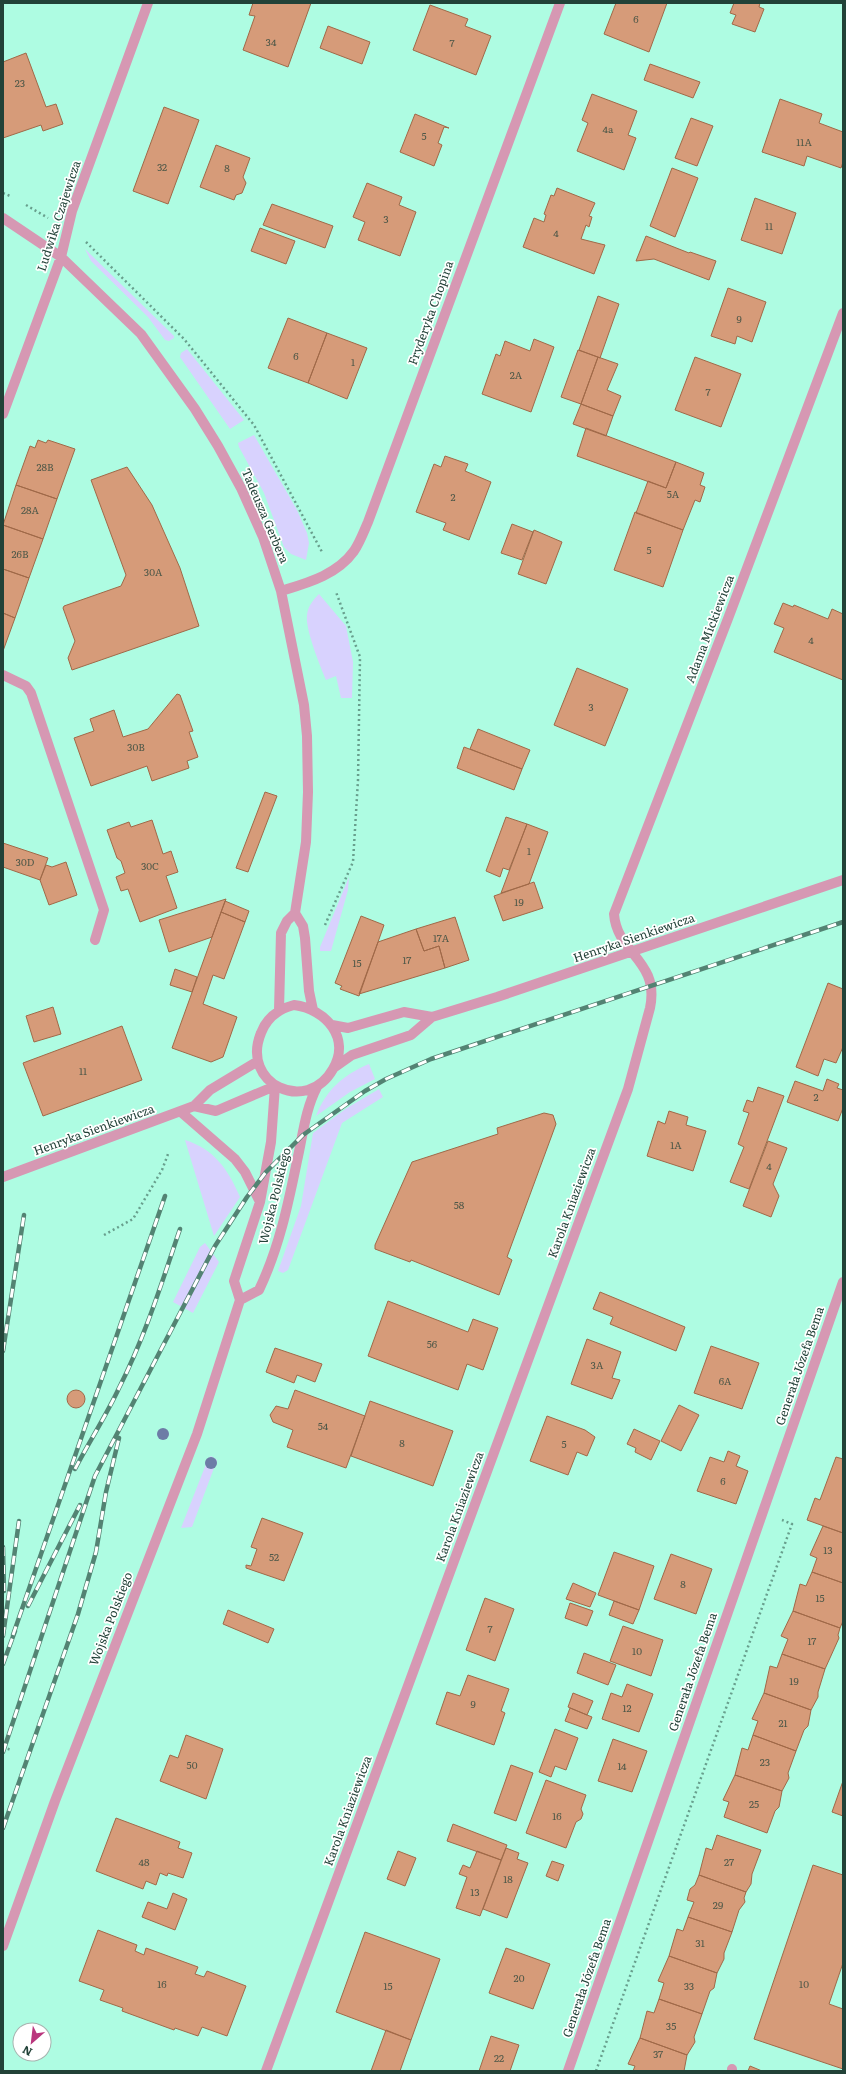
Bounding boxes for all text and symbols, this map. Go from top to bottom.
house number: 6 [633,11,639,26]
house number: 34 [266,34,277,49]
house number: 7 [449,35,455,50]
house number: 23 [15,75,25,90]
house number: 4a [603,121,614,136]
house number: 5 [421,128,427,143]
house number: 11A [796,134,812,149]
street label: Ludwika Czajewicza [32,157,85,273]
house number: 32 [157,159,167,174]
house number: 8 [224,160,230,175]
house number: 3 [383,211,389,226]
house number: 11 [765,218,773,233]
house number: 4 [553,225,559,240]
street label: Fryderyka Chopina [403,257,458,367]
house number: 9 [736,311,742,326]
house number: 6 [293,348,299,363]
house number: 1 [351,354,355,369]
house number: 2A [510,367,523,382]
house number: 7 [705,384,711,399]
house number: 28B [36,459,54,474]
street label: Tadeusza Gerbera [238,465,294,566]
house number: 5A [667,486,680,501]
house number: 2 [450,489,456,504]
house number: 28A [21,502,40,517]
house number: 5 [646,542,652,557]
house number: 26B [11,546,29,561]
house number: 30A [144,564,163,579]
street label: Adama Mickiewicza [680,571,738,685]
house number: 4 [808,632,814,647]
house number: 3 [588,699,594,714]
house number: 30B [127,739,145,754]
house number: 1 [527,843,531,858]
house number: 30D [16,854,35,869]
house number: 30C [141,858,159,873]
house number: 19 [514,894,524,909]
street label: Henryka Sienkiewicza [570,908,697,966]
house number: 17A [433,930,450,945]
house number: 17 [403,952,411,967]
house number: 15 [352,955,362,970]
house number: 11 [79,1063,87,1078]
house number: 2 [813,1089,819,1104]
street label: Henryka Sienkiewicza [31,1099,157,1159]
house number: 1A [670,1137,682,1152]
street label: Karola Kniaziewicza [543,1144,600,1260]
street label: Wojska Polskiego [253,1146,295,1246]
house number: 4 [766,1158,772,1173]
house number: 58 [454,1197,465,1212]
street label: Generała Józefa Bema [770,1303,828,1428]
house number: 56 [427,1336,438,1351]
house number: 3A [591,1357,604,1372]
house number: 6A [719,1373,732,1388]
house number: 54 [318,1418,329,1433]
house number: 8 [399,1435,405,1450]
house number: 5 [561,1436,567,1451]
street label: Karola Kniaziewicza [431,1448,488,1564]
house number: 6 [720,1473,726,1488]
house number: 13 [823,1542,833,1557]
house number: 52 [269,1549,279,1564]
street label: Wojska Polskiego [84,1569,136,1668]
house number: 8 [680,1576,686,1591]
house number: 15 [815,1590,825,1605]
street label: Generała Józefa Bema [663,1609,721,1734]
house number: 7 [487,1621,493,1636]
house number: 17 [808,1633,816,1648]
house number: 10 [632,1643,642,1658]
house number: 19 [789,1673,799,1688]
house number: 9 [470,1696,476,1711]
house number: 12 [622,1700,632,1715]
house number: 21 [778,1715,788,1730]
street label: Karola Kniaziewicza [319,1752,376,1868]
house number: 23 [760,1754,770,1769]
house number: 50 [187,1757,198,1772]
house number: 14 [617,1758,627,1773]
house number: 25 [749,1796,759,1811]
house number: 16 [552,1808,562,1823]
house number: 48 [138,1854,150,1869]
house number: 27 [724,1854,734,1869]
house number: 18 [503,1871,513,1886]
house number: 13 [470,1884,480,1899]
house number: 29 [713,1897,723,1912]
street label: Generała Józefa Bema [557,1915,615,2040]
house number: 31 [695,1935,705,1950]
house number: 20 [514,1970,525,1985]
house number: 16 [157,1976,167,1991]
house number: 10 [799,1976,809,1991]
house number: 15 [383,1978,393,1993]
house number: 33 [684,1978,694,1993]
house number: 35 [666,2018,676,2033]
north arrow [12,2022,52,2062]
text: N [19,2042,35,2061]
house number: 37 [653,2046,663,2061]
house number: 22 [494,2050,504,2065]

